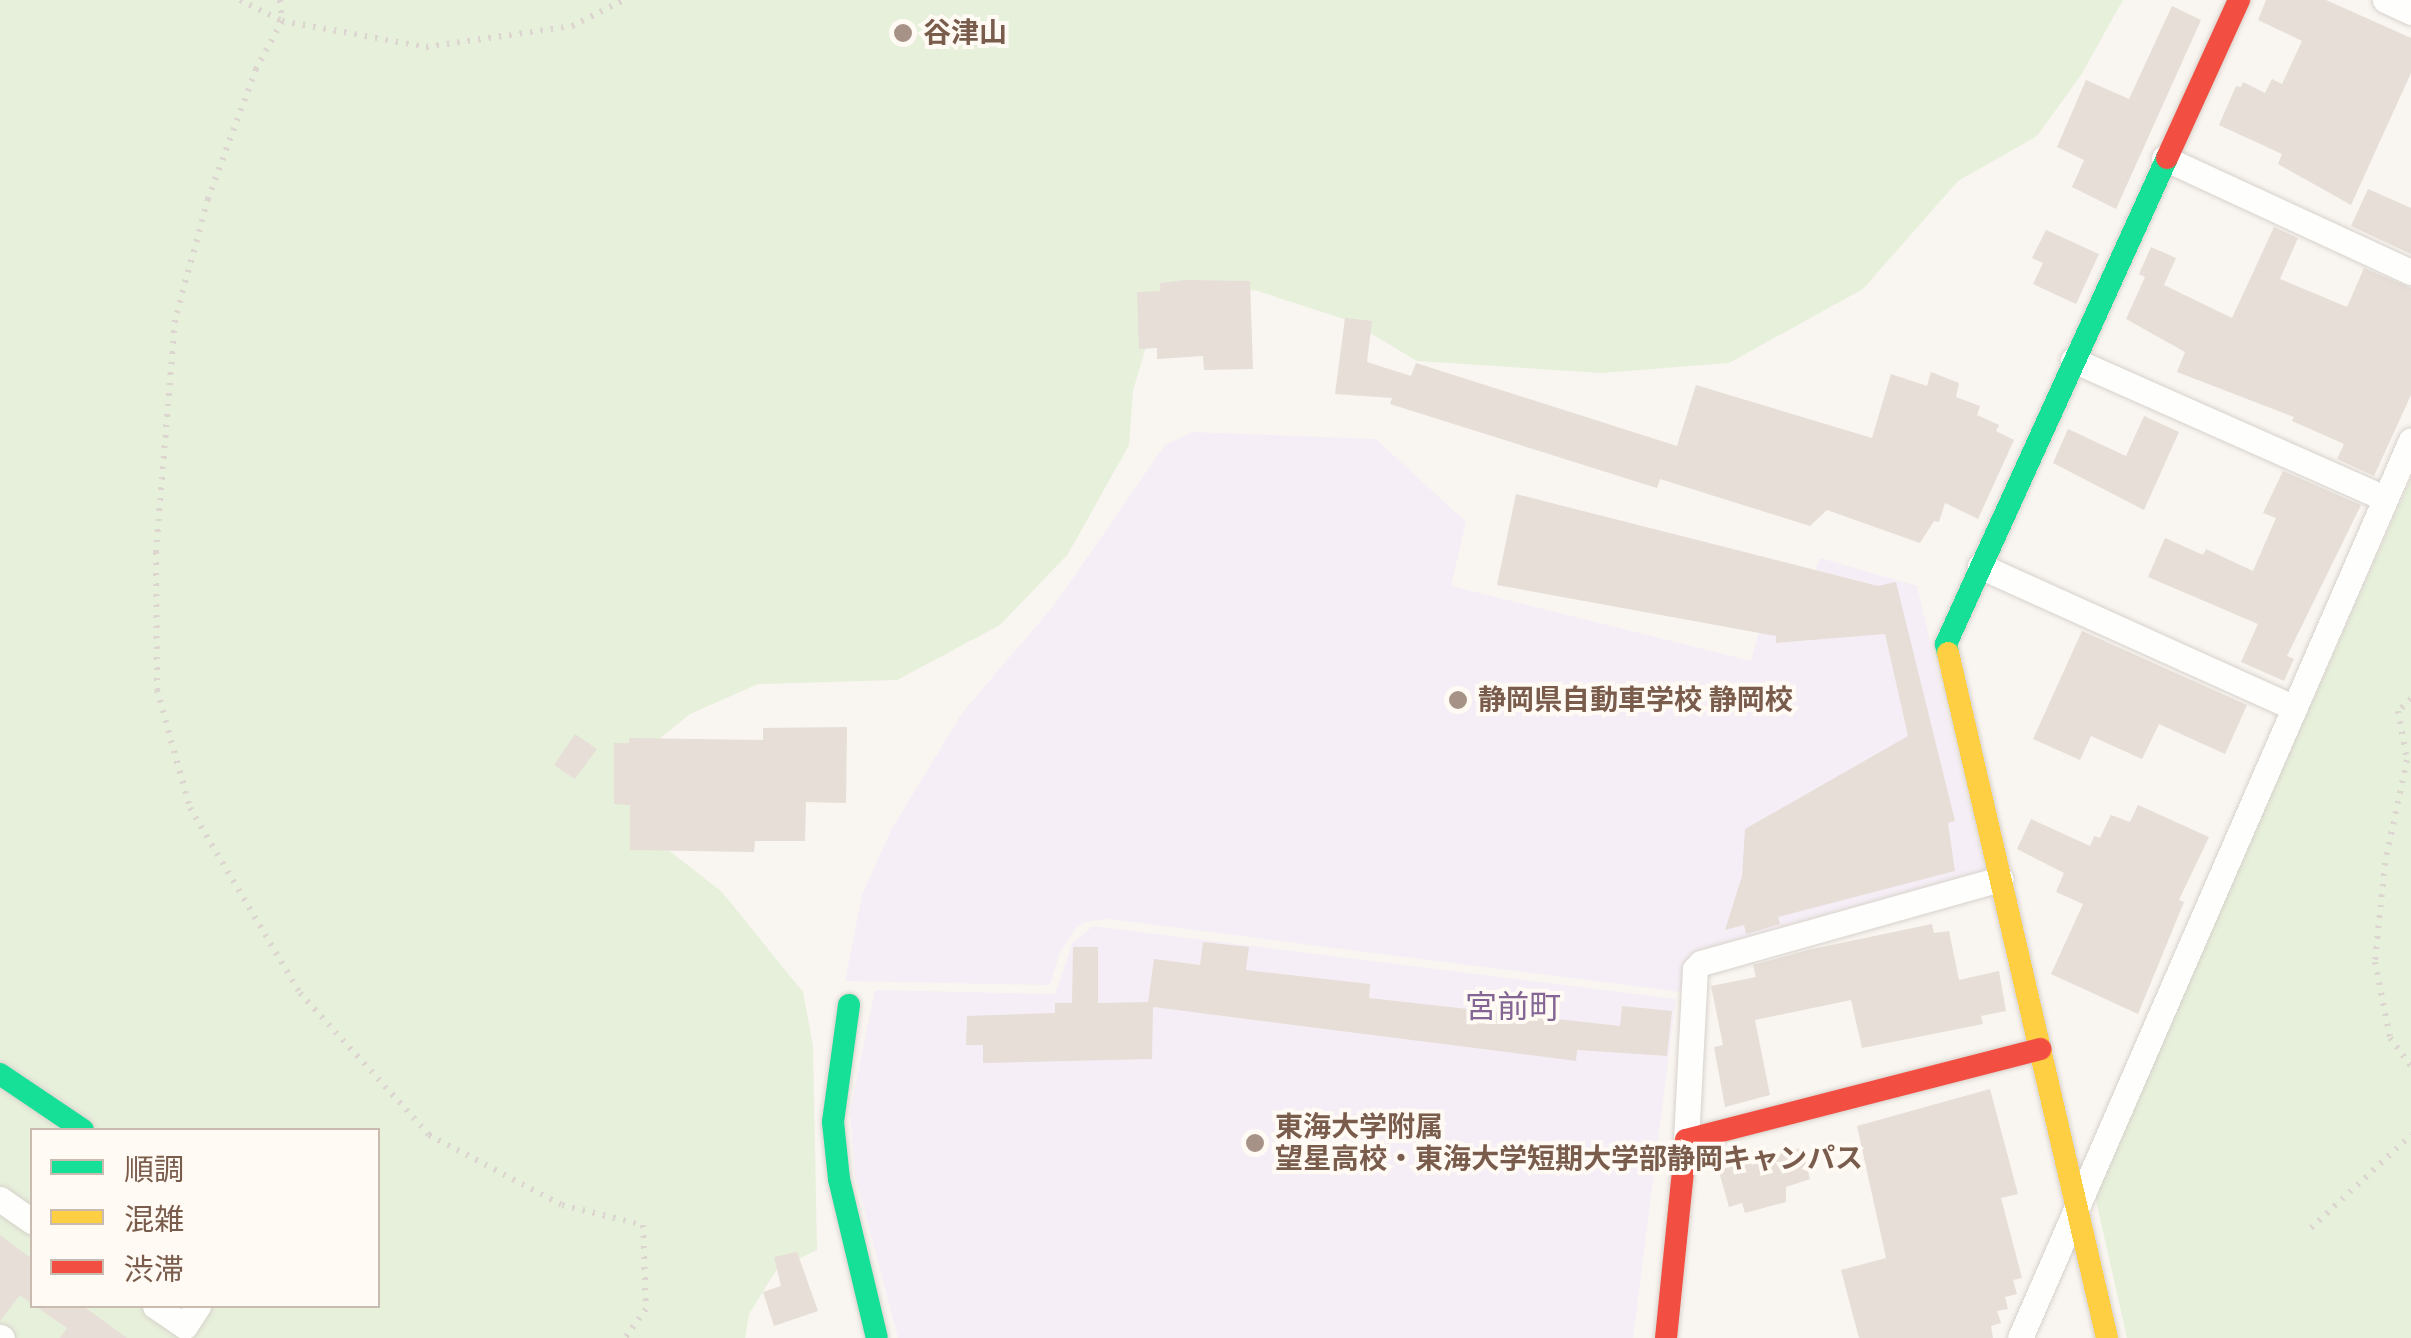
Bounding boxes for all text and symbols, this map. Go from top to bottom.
place label: 谷津山 [923,16,1007,50]
marker: 谷津山 [892,22,914,44]
place label: 静岡県自動車学校 静岡校 [1478,683,1793,717]
marker: 静岡県自動車学校 静岡校 [1447,689,1469,711]
district label: 宮前町 [1465,988,1561,1026]
place label: 東海大学附属 望星高校・東海大学短期大学部静岡キャンパス [1275,1110,1863,1176]
legend [30,1128,380,1308]
marker: 東海大学附属 望星高校・東海大学短期大学部静岡キャンパス [1244,1132,1266,1154]
text: 順調 [124,1152,184,1187]
text: 混雑 [124,1202,184,1237]
text: 渋滞 [124,1252,184,1287]

